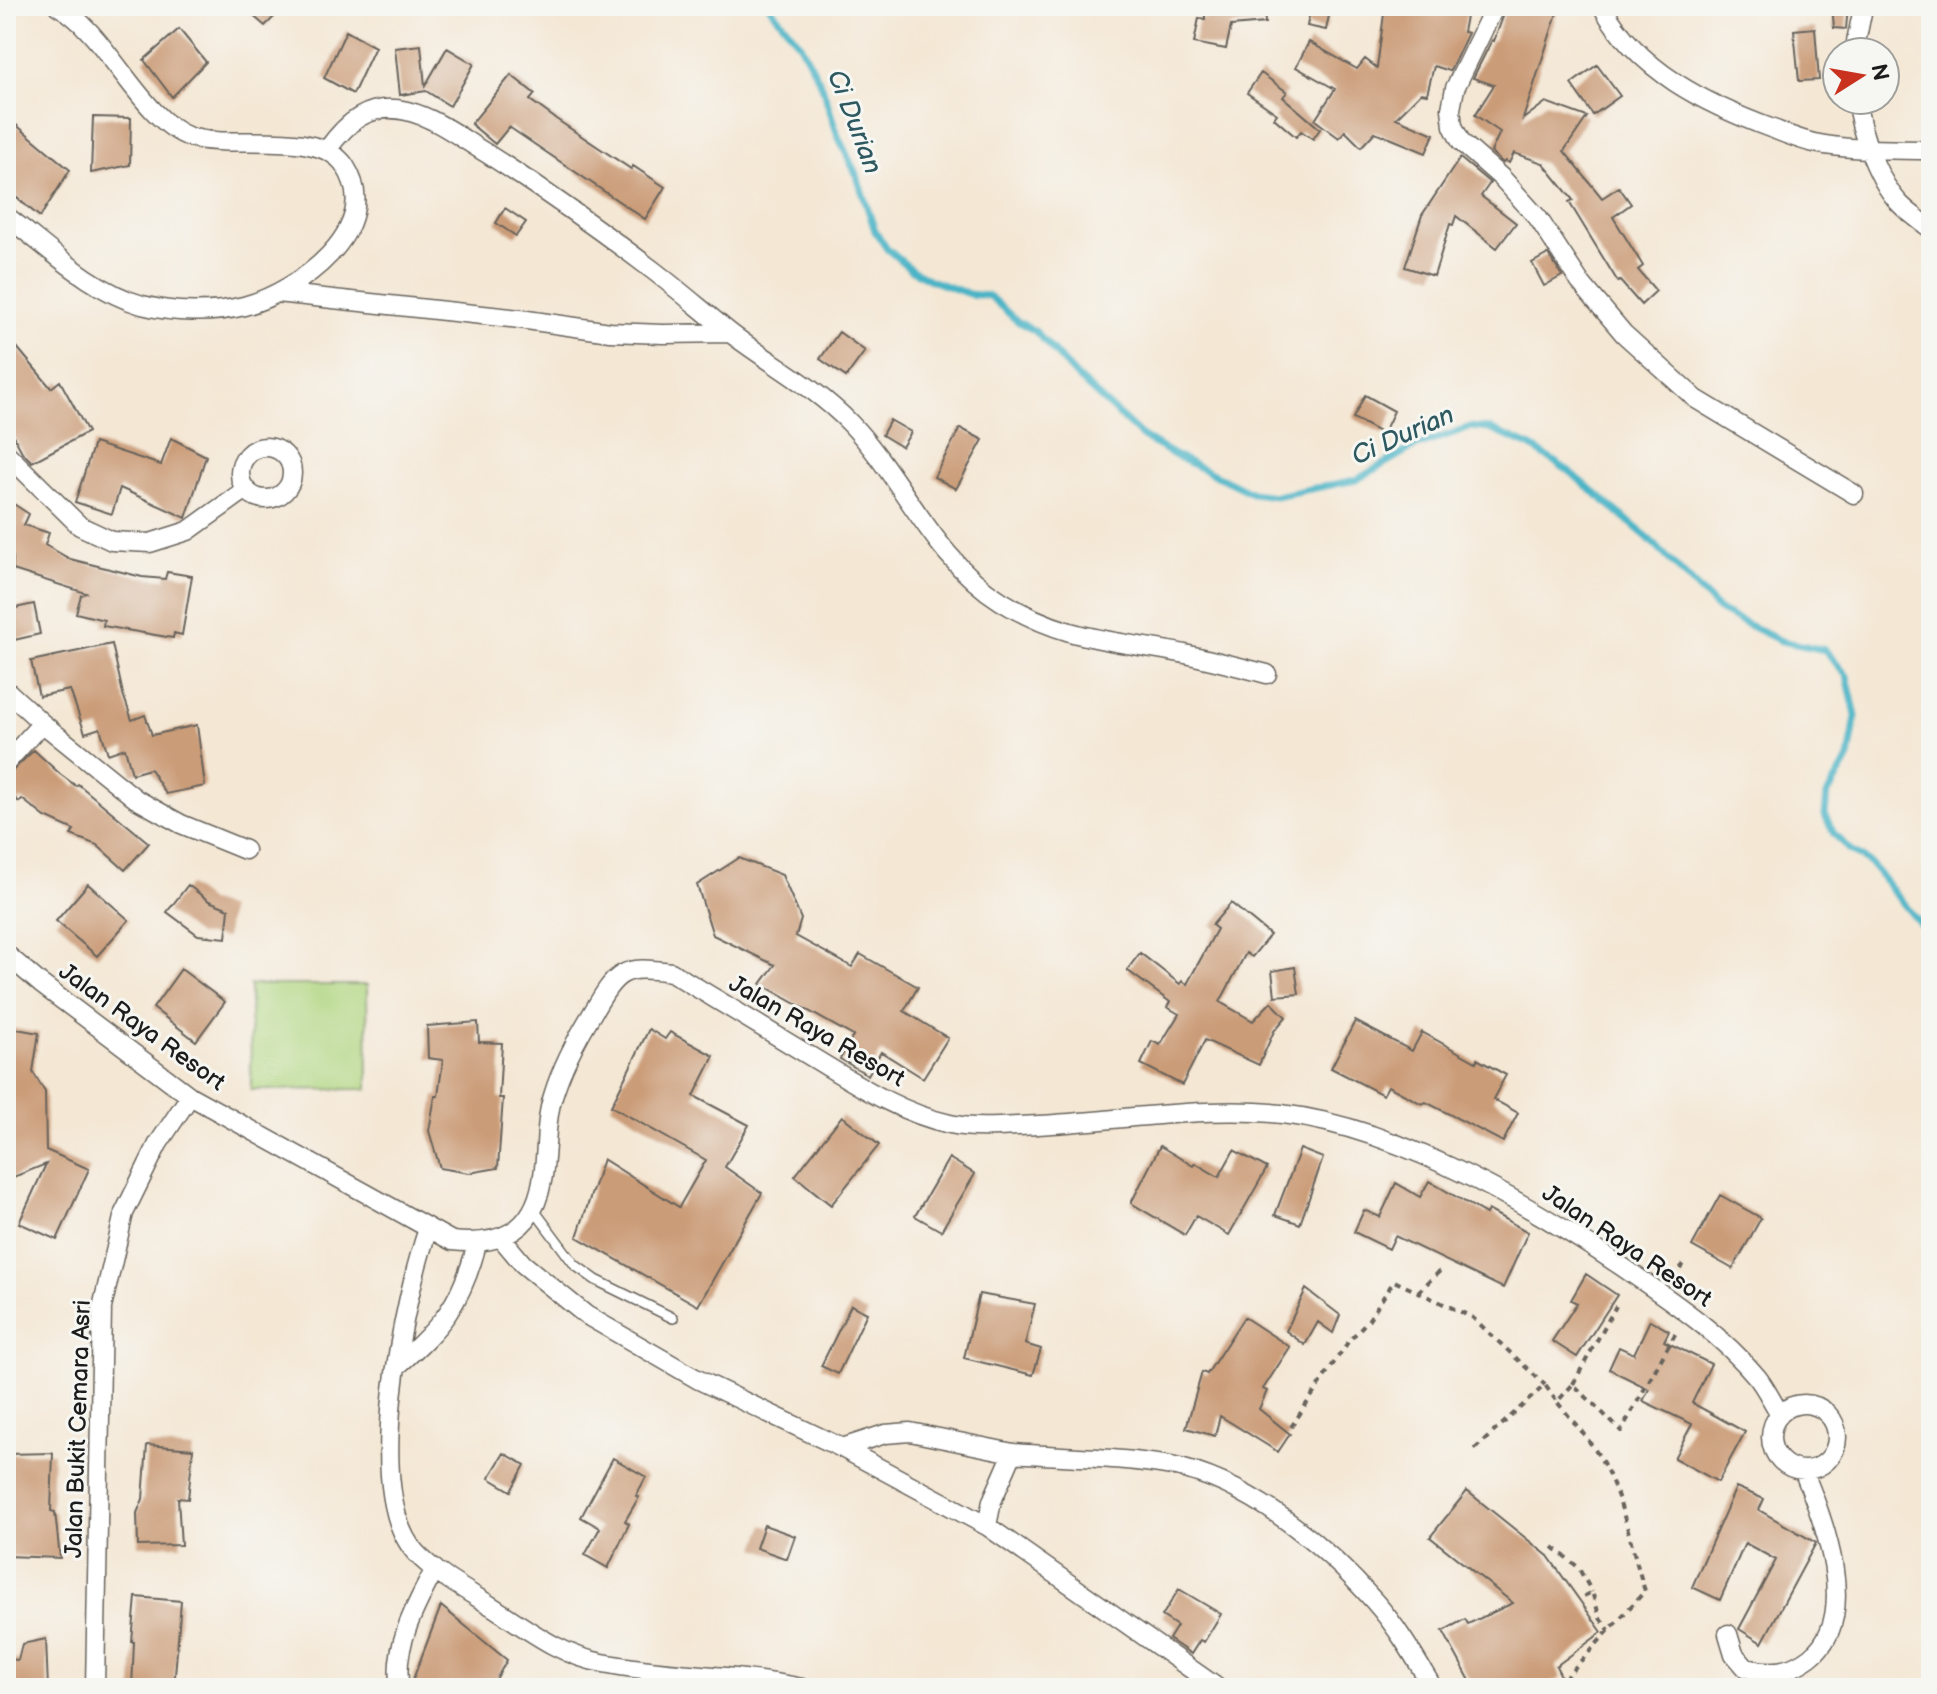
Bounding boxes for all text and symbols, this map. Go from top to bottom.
north arrow [1821,36,1901,116]
text: N [1864,62,1894,83]
water label: Ci Durian [820,66,888,178]
water label: Ci Durian [1347,400,1459,472]
street label: Jalan Raya Resort [53,957,231,1097]
street label: Jalan Raya Resort [724,969,911,1093]
street label: Jalan Raya Resort [1537,1178,1718,1314]
street label: Jalan Bukit Cemara Asri [59,1299,97,1559]

